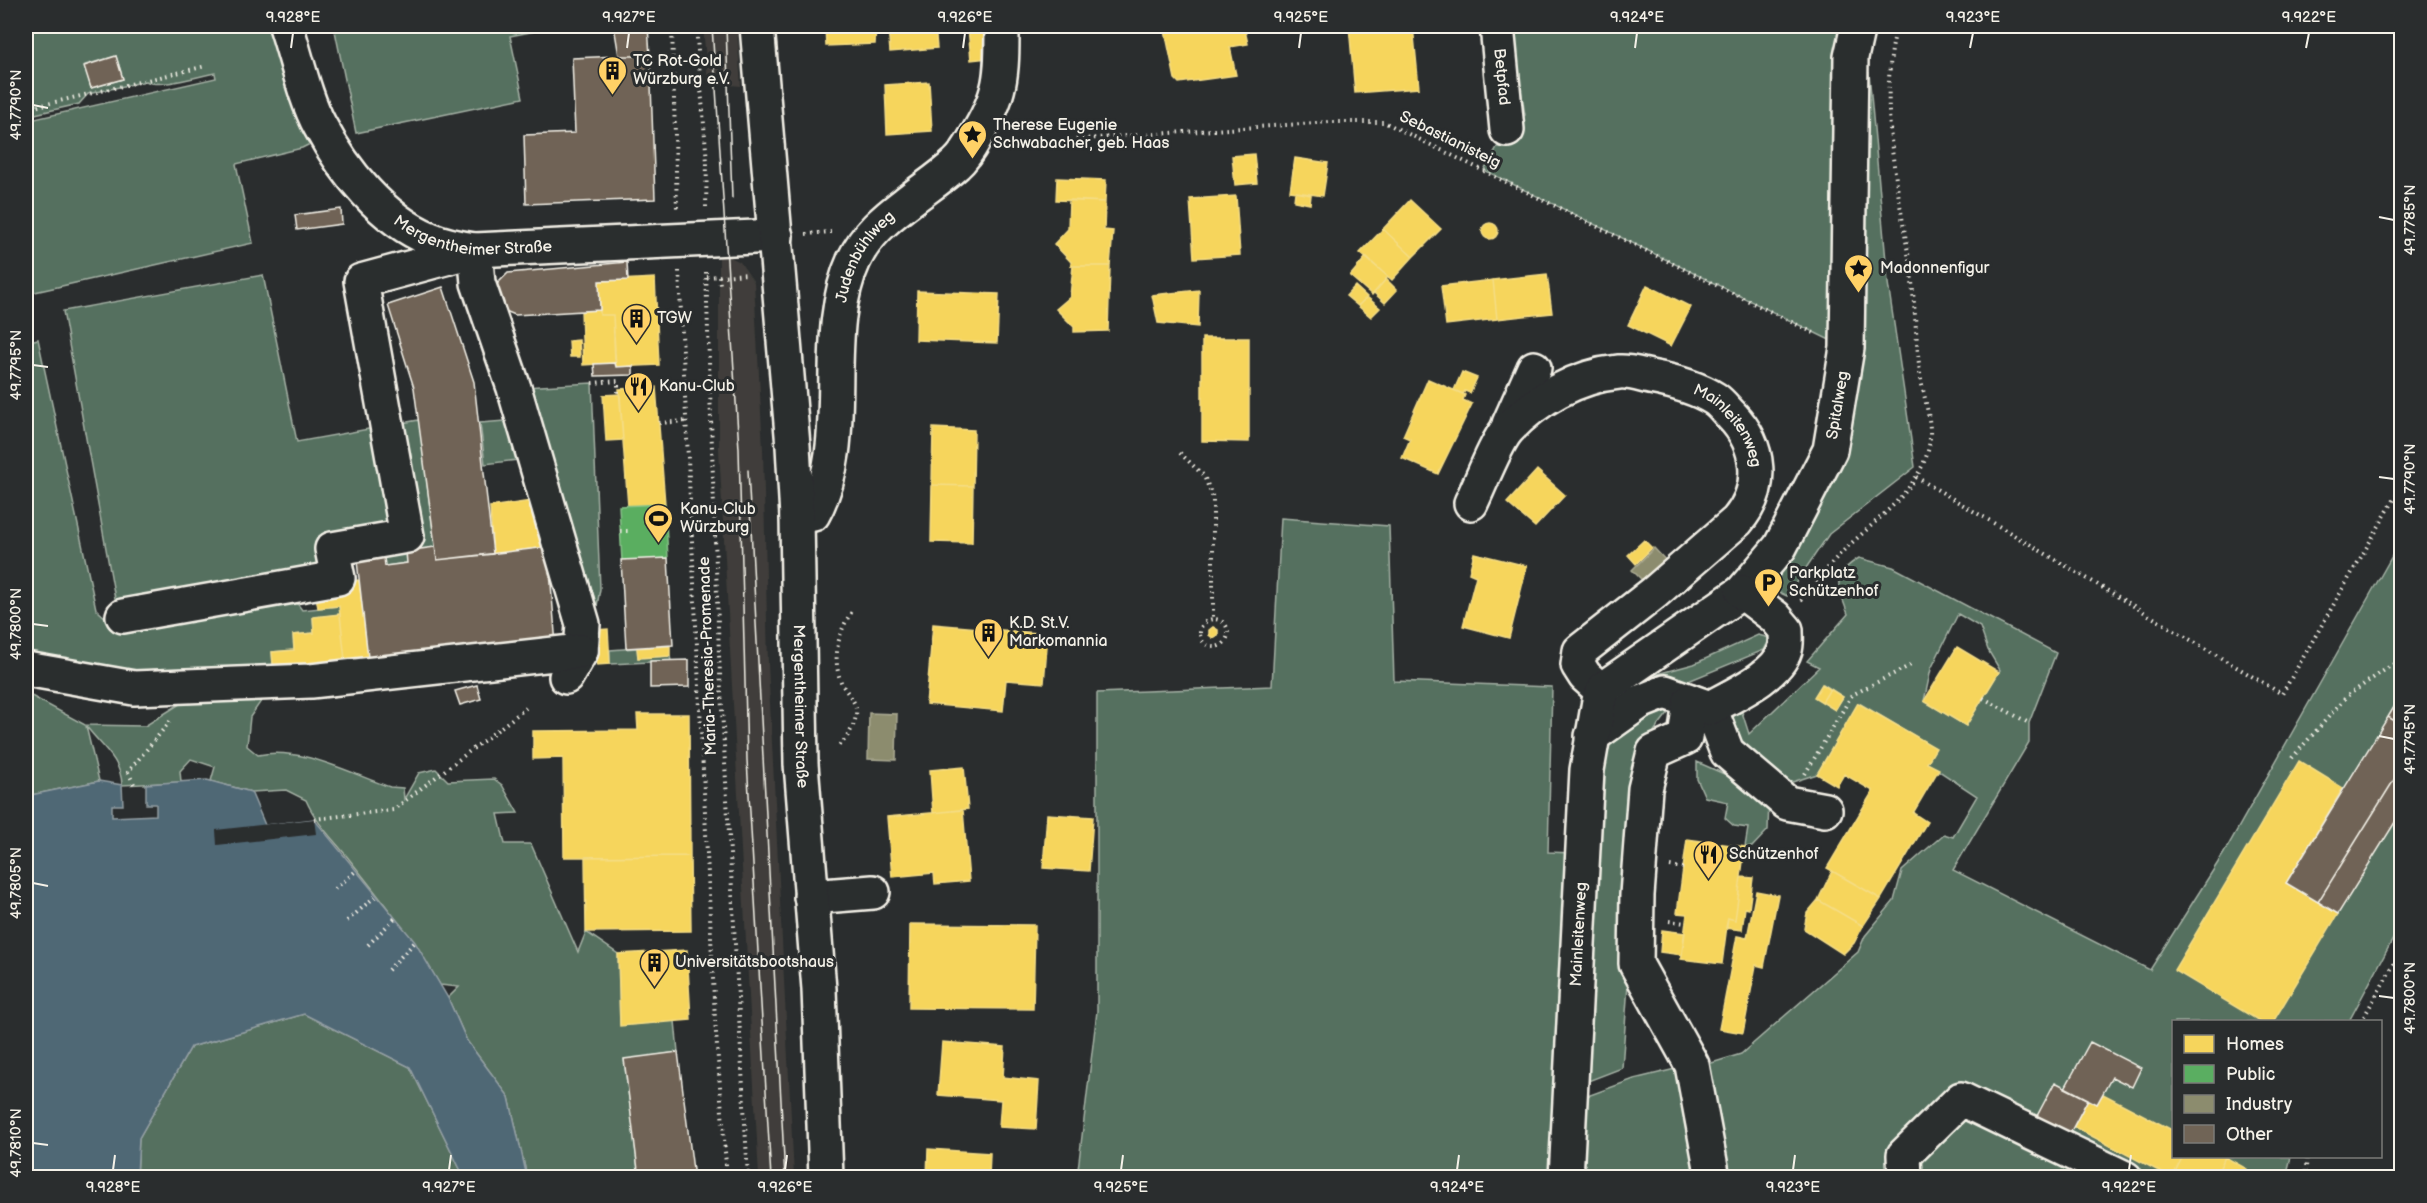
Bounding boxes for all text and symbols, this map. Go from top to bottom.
text: 9.928°E [266,8,320,27]
text: 9.927°E [602,8,656,27]
text: 9.926°E [938,8,993,27]
text: 9.925°E [1274,8,1328,27]
text: 9.924°E [1610,8,1664,27]
text: 9.923°E [1946,8,2000,27]
text: 9.922°E [2282,8,2336,27]
street label: Betpfad [1490,47,1514,106]
place label: TC Rot-Gold Würzburg e.V. [633,52,730,89]
building icon: TC Rot-Gold Würzburg e.V. [596,54,628,96]
text: 49.7790°N [7,69,26,141]
street label: Sebastianisteig [1396,107,1504,173]
place label: Therese Eugenie Schwabacher, geb. Haas [993,116,1169,153]
place icon: Therese Eugenie Schwabacher, geb. Haas [956,118,988,160]
text: 49.7785°N [2401,185,2420,255]
street label: Judenbühlweg [832,207,898,304]
street label: Mergentheimer Straße [390,211,553,260]
place icon: Madonnenfigur [1843,252,1875,294]
place label: Madonnenfigur [1880,259,1990,278]
building icon: TGW [620,302,652,344]
place label: TGW [657,309,693,328]
text: 49.7795°N [7,330,26,400]
street label: Spitalweg [1822,369,1853,441]
restaurant icon: Kanu-Club [622,370,654,412]
place label: Kanu-Club [659,377,735,396]
street label: Mainleitenweg [1691,380,1765,468]
text: 49.7790°N [2401,443,2420,515]
place label: Kanu-Club Würzburg [680,500,756,537]
sports icon: Kanu-Club Würzburg [643,502,675,544]
street label: Maria-Theresia-Promenade [695,556,721,756]
place label: Parkplatz Schützenhof [1789,564,1879,601]
parking icon: Parkplatz Schützenhof [1752,566,1784,608]
text: 49.7800°N [7,588,26,660]
place label: K.D. St.V. Markomannia [1009,614,1107,651]
building icon: K.D. St.V. Markomannia [972,616,1004,658]
street label: Mergentheimer Straße [789,624,812,789]
text: 49.7795°N [2401,704,2420,774]
restaurant icon: Schützenhof [1692,838,1724,880]
place label: Schützenhof [1729,845,1819,864]
text: 49.7805°N [7,847,26,919]
street label: Mainleitenweg [1566,882,1591,987]
building icon: Universitätsbootshaus [638,946,670,988]
place label: Universitätsbootshaus [675,953,834,972]
text: 49.7800°N [2401,962,2420,1034]
legend [2172,1020,2382,1158]
text: Homes [2226,1034,2284,1055]
text: Public [2226,1064,2275,1085]
text: Industry [2226,1094,2293,1115]
text: 49.7810°N [7,1108,26,1178]
text: Other [2226,1124,2273,1145]
text: 9.928°E [86,1178,140,1197]
text: 9.927°E [422,1178,476,1197]
text: 9.926°E [758,1178,813,1197]
text: 9.925°E [1094,1178,1148,1197]
text: 9.924°E [1430,1178,1484,1197]
text: 9.923°E [1766,1178,1820,1197]
text: 9.922°E [2102,1178,2156,1197]

